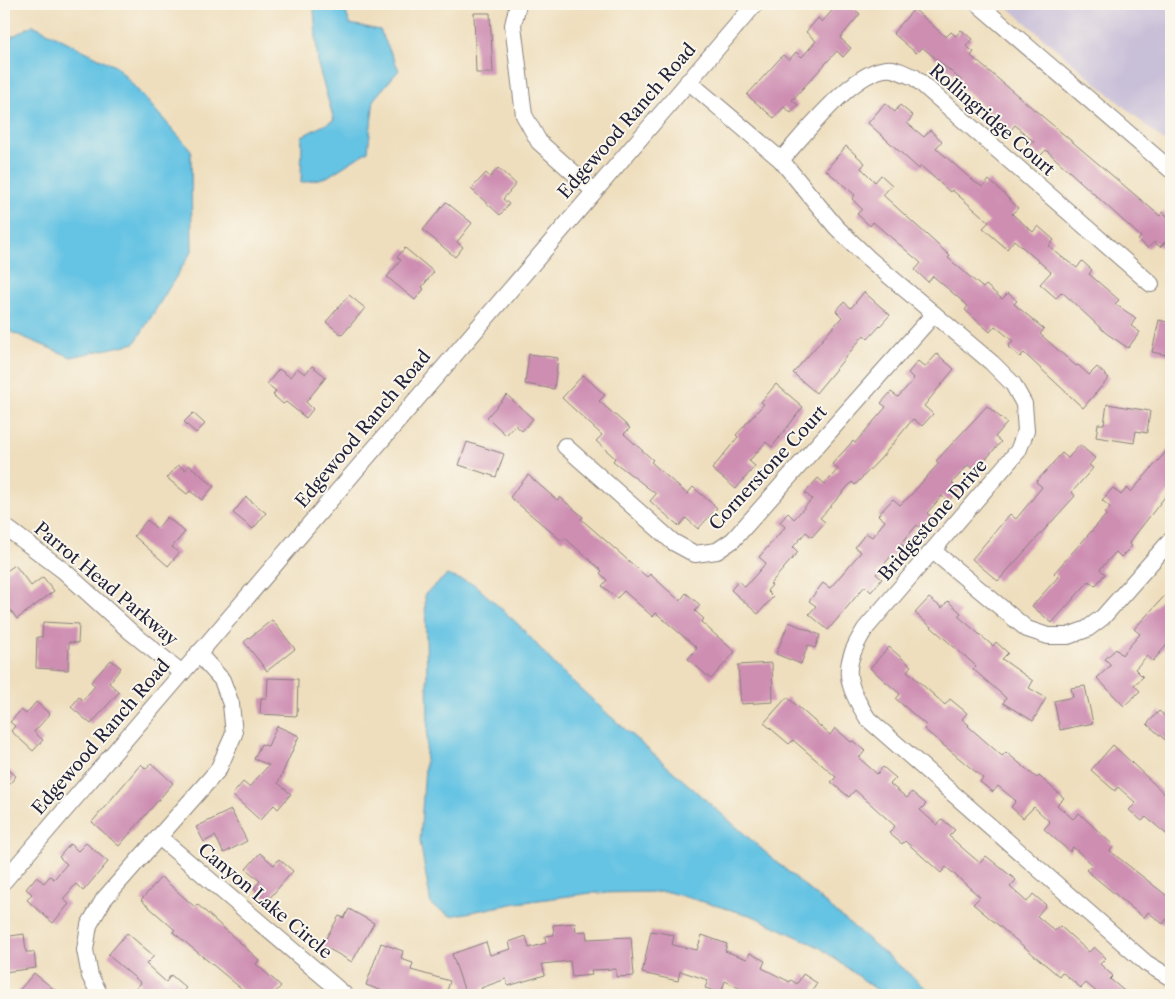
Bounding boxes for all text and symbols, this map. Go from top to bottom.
street label: Edgewood Ranch Road [553,39,701,203]
street label: Rollingridge Court [925,59,1060,181]
street label: Edgewood Ranch Road [291,346,435,512]
street label: Cornerstone Court [704,401,832,535]
street label: Bridgestone Drive [874,455,992,585]
street label: Parrot Head Parkway [30,517,183,651]
street label: Edgewood Ranch Road [27,655,175,819]
street label: Canyon Lake Circle [193,838,337,964]

